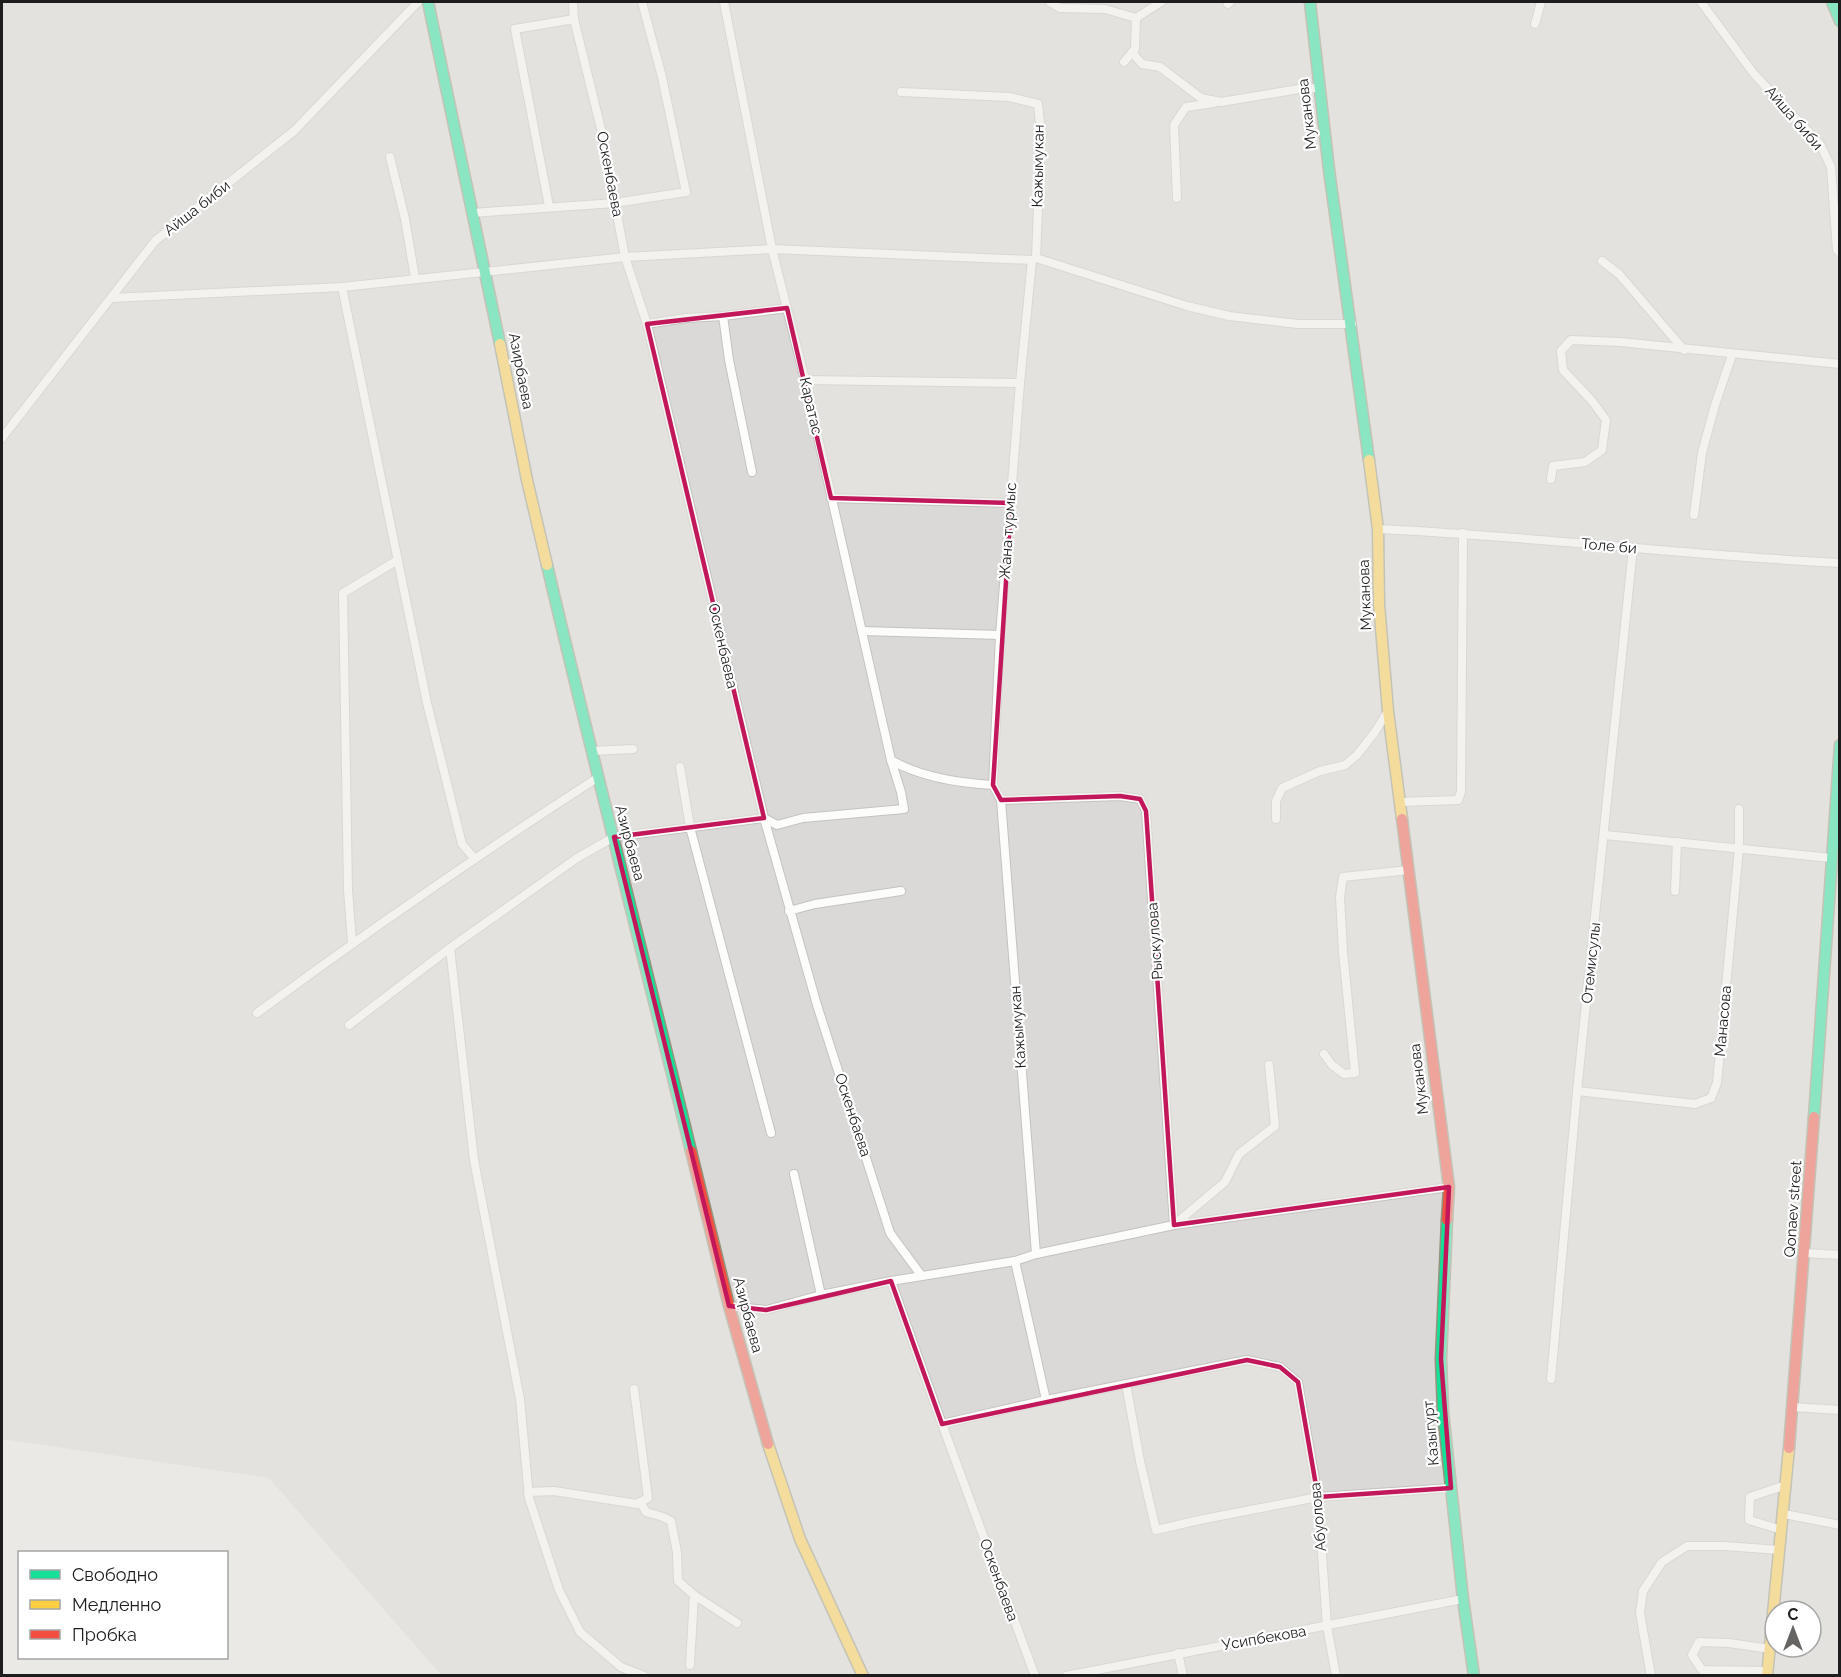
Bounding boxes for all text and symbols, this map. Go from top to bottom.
street label: Муканова [1294,78,1320,150]
street label: Айша биби [1761,82,1827,154]
street label: Кажымукан [1028,124,1048,208]
street label: Оскенбаева [593,130,627,218]
street label: Айша биби [160,177,234,239]
street label: Азирбаева [505,331,537,411]
street label: Каратас [796,375,826,437]
street label: Жана турмыс [996,482,1020,580]
street label: Толе би [1581,535,1637,557]
street label: Муканова [1355,559,1375,631]
street label: Оскенбаева [704,602,742,690]
street label: Азирбаева [611,803,649,883]
street label: Рыскулова [1143,902,1167,980]
street label: Отемисулы [1578,921,1604,1005]
street label: Кажымукан [1006,985,1030,1069]
street label: Манасова [1711,985,1735,1057]
street label: Муканова [1406,1043,1432,1115]
street label: Оскенбаева [831,1071,875,1159]
street label: Qonaev street [1781,1160,1805,1258]
street label: Азирбаева [729,1275,767,1355]
street label: Казыгурт [1419,1400,1443,1466]
street label: Абуолова [1306,1482,1330,1552]
street label: Оскенбаева [976,1536,1022,1624]
legend [18,1551,228,1659]
text: Свободно [72,1564,158,1585]
text: Медленно [72,1594,161,1615]
north arrow [1763,1599,1823,1659]
text: С [1788,1605,1799,1624]
street label: Усипбекова [1220,1622,1308,1654]
text: Пробка [72,1624,137,1645]

